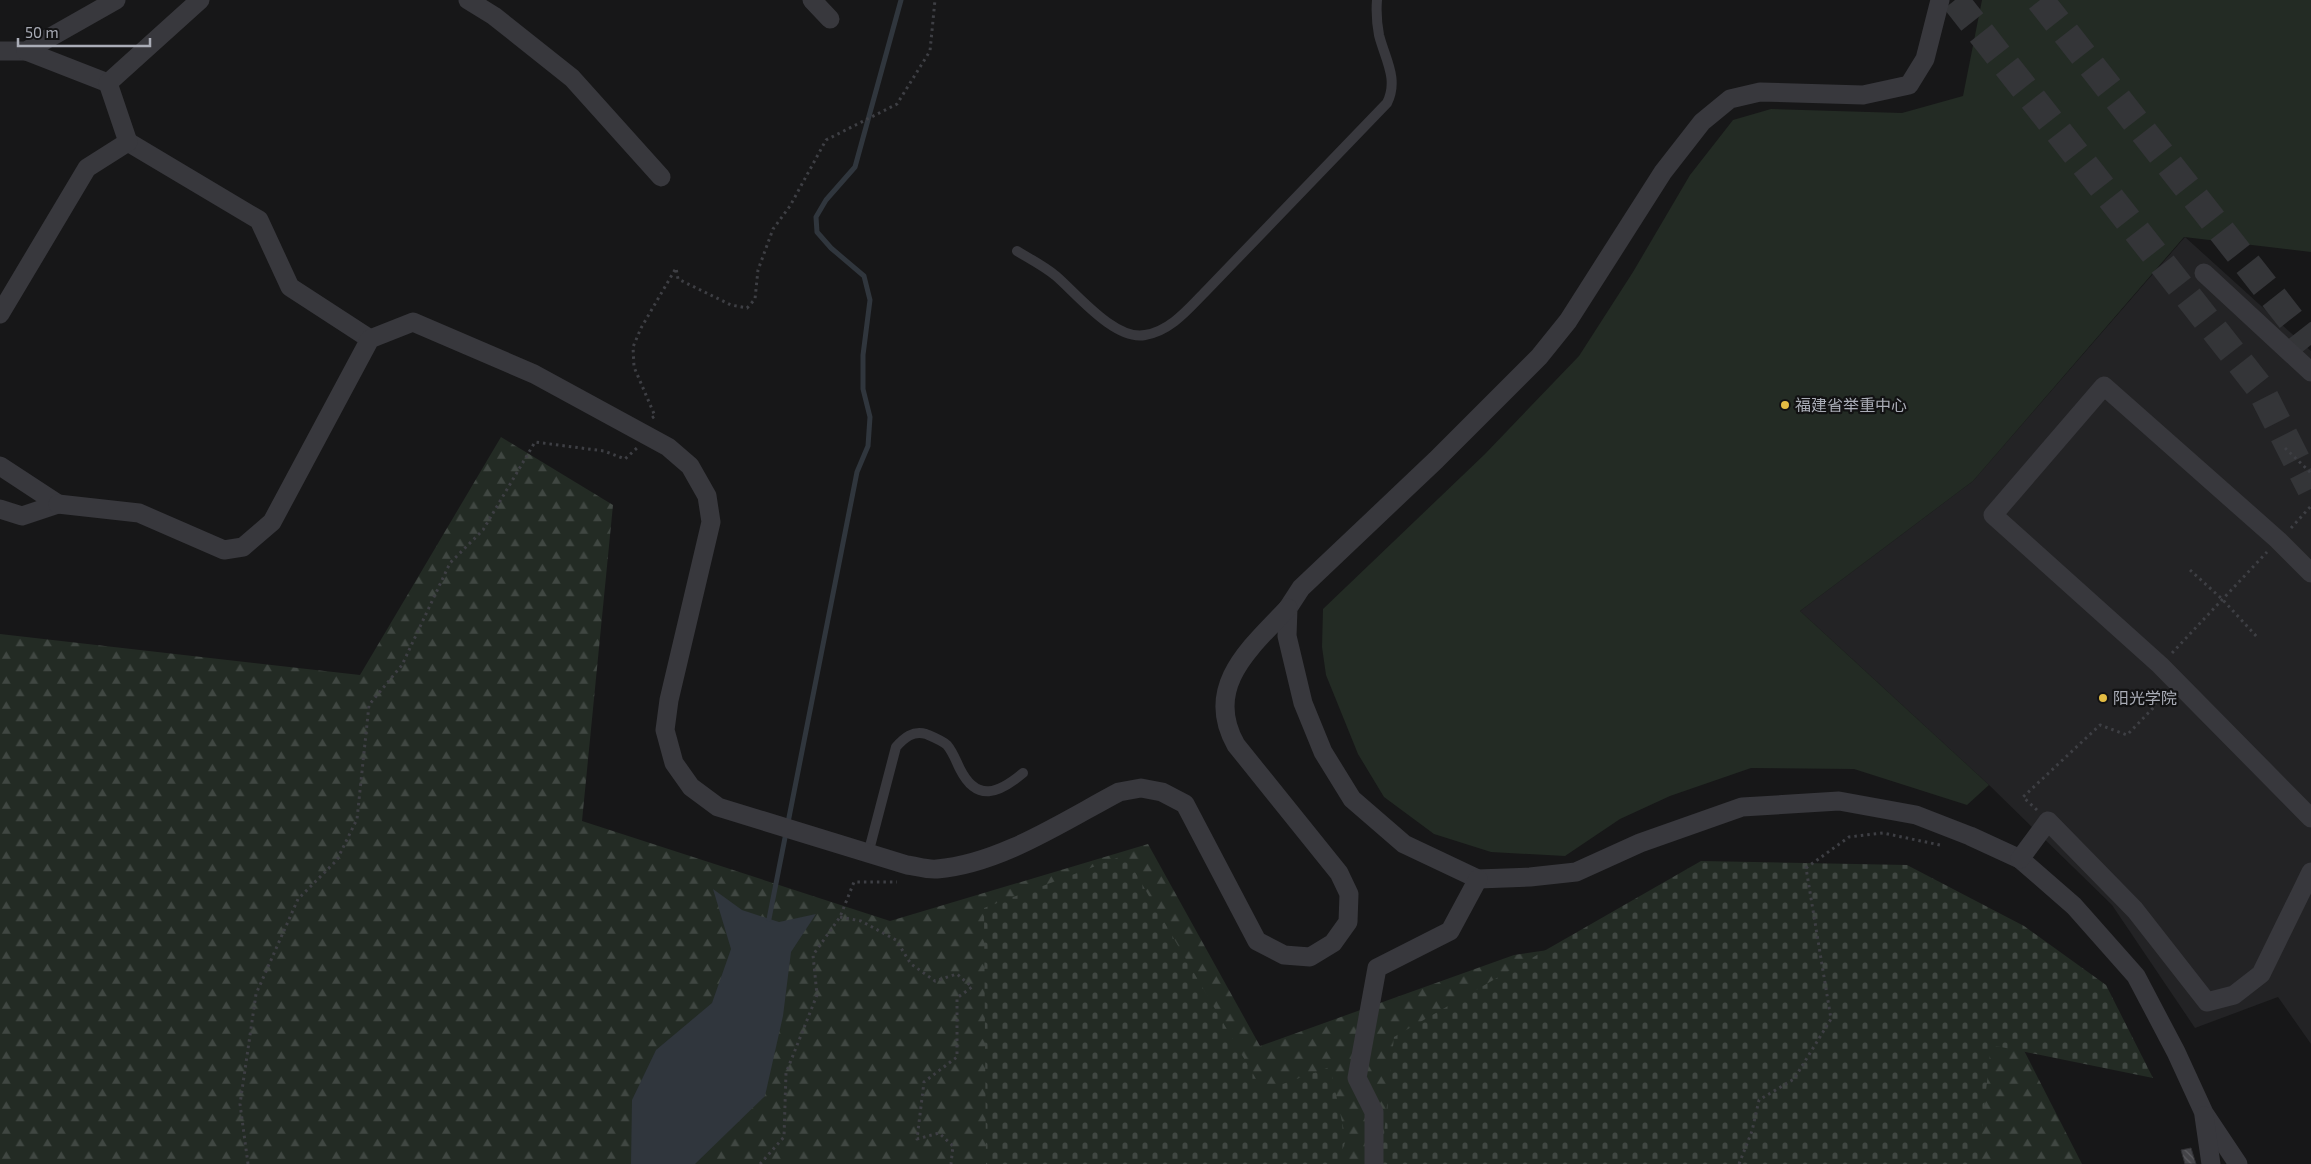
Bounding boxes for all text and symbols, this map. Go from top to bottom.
scale bar [18,15,150,47]
text: 50 m [25,23,59,41]
place label: 福建省举重中心 [1795,395,1907,414]
marker: 福建省举重中心 [1779,399,1791,411]
place label: 阳光学院 [2113,688,2177,707]
marker: 阳光学院 [2097,692,2109,704]

